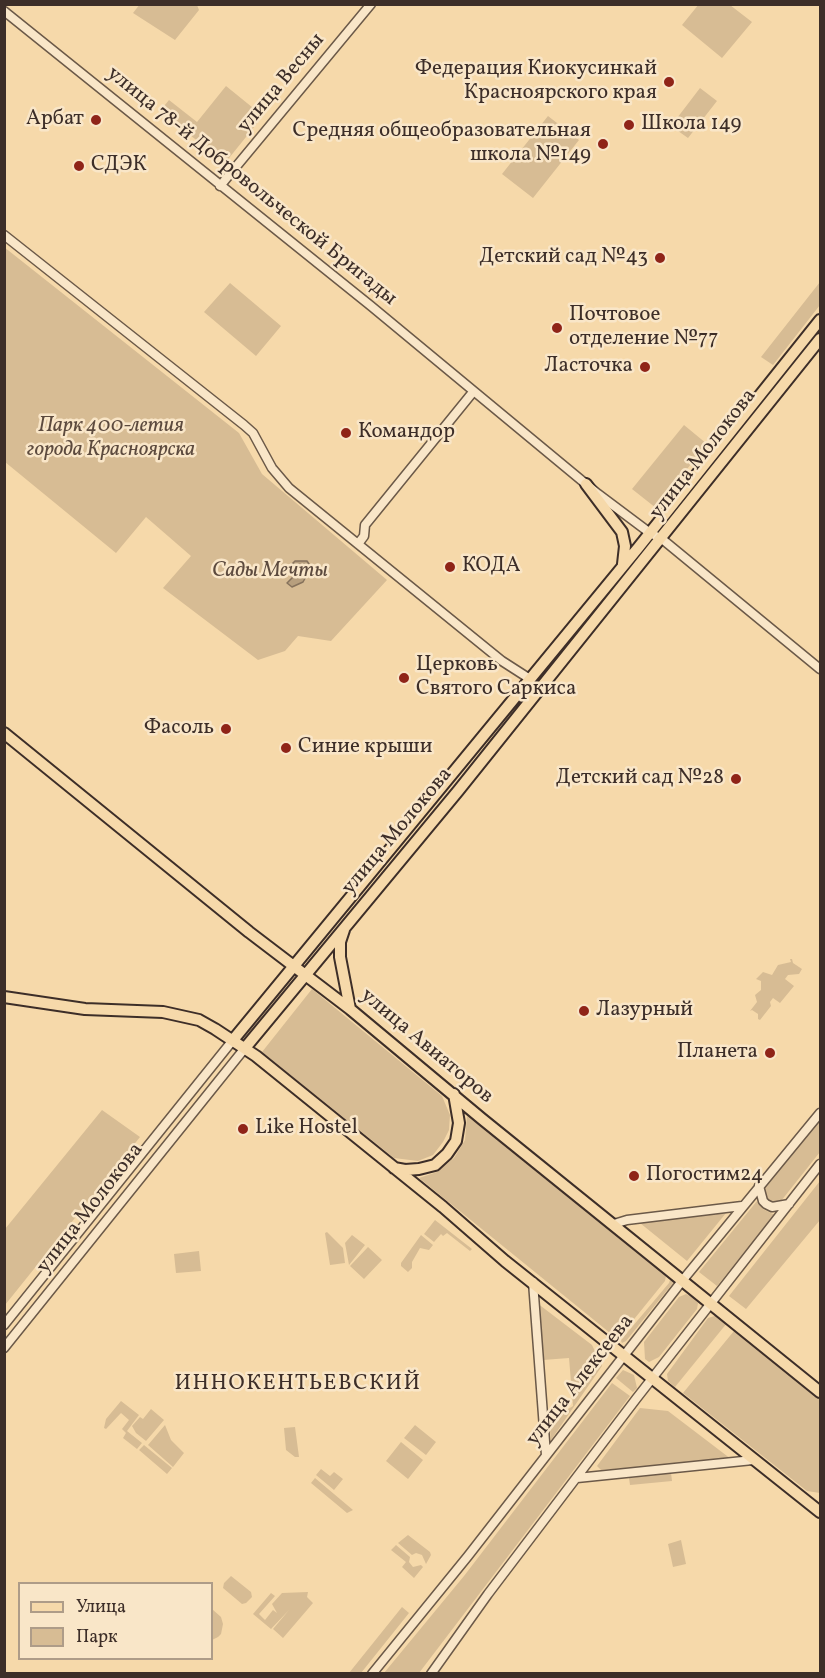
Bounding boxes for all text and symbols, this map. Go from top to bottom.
street label: улица Весны [233,29,331,139]
place label: Федерация Киокусинкай Красноярского края [415,57,657,107]
street label: улица 78-й Добровольческой Бригады [101,62,401,312]
marker: Федерация Киокусинкай Красноярского края [662,75,676,89]
place label: Арбат [26,107,84,133]
place label: Школа 149 [641,112,741,138]
marker: Арбат [89,113,103,127]
marker: Школа 149 [622,118,636,132]
place label: Средняя общеобразовательная школа №149 [293,119,591,169]
marker: Средняя общеобразовательная школа №149 [596,137,610,151]
place label: СДЭК [91,153,147,179]
marker: СДЭК [72,159,86,173]
place label: Детский сад №43 [479,245,648,271]
marker: Детский сад №43 [653,251,667,265]
place label: Почтовое отделение №77 [569,303,718,353]
marker: Почтовое отделение №77 [550,321,564,335]
place label: Ласточка [544,354,633,380]
marker: Ласточка [638,360,652,374]
street label: улица Молокова [645,385,763,525]
park label: Парк 400-летия города Красноярска [27,414,195,464]
place label: Командор [358,420,455,446]
marker: Командор [339,426,353,440]
place label: КОДА [462,554,520,580]
park label: Сады Мечты [212,559,328,585]
marker: КОДА [443,560,457,574]
place label: Церковь Святого Саркиса [416,653,576,703]
marker: Церковь Святого Саркиса [397,671,411,685]
place label: Фасоль [144,716,214,742]
marker: Фасоль [219,722,233,736]
place label: Синие крыши [298,735,433,761]
marker: Синие крыши [279,741,293,755]
street label: улица Молокова [337,763,459,901]
place label: Детский сад №28 [556,766,724,792]
marker: Детский сад №28 [729,772,743,786]
street label: улица Авиаторов [354,984,498,1110]
place label: Лазурный [596,998,693,1024]
marker: Лазурный [577,1004,591,1018]
place label: Планета [677,1040,758,1066]
marker: Планета [763,1046,777,1060]
place label: Like Hostel [255,1116,358,1142]
marker: Like Hostel [236,1122,250,1136]
street label: улица Молокова [32,1139,150,1279]
place label: Погостим24 [646,1163,763,1189]
marker: Погостим24 [627,1169,641,1183]
street label: улица Алексеева [522,1310,640,1452]
district label: ИННОКЕНТЬЕВСКИЙ [174,1372,422,1398]
legend [18,1582,213,1660]
text: Улица [76,1595,126,1620]
text: Парк [76,1625,118,1650]

